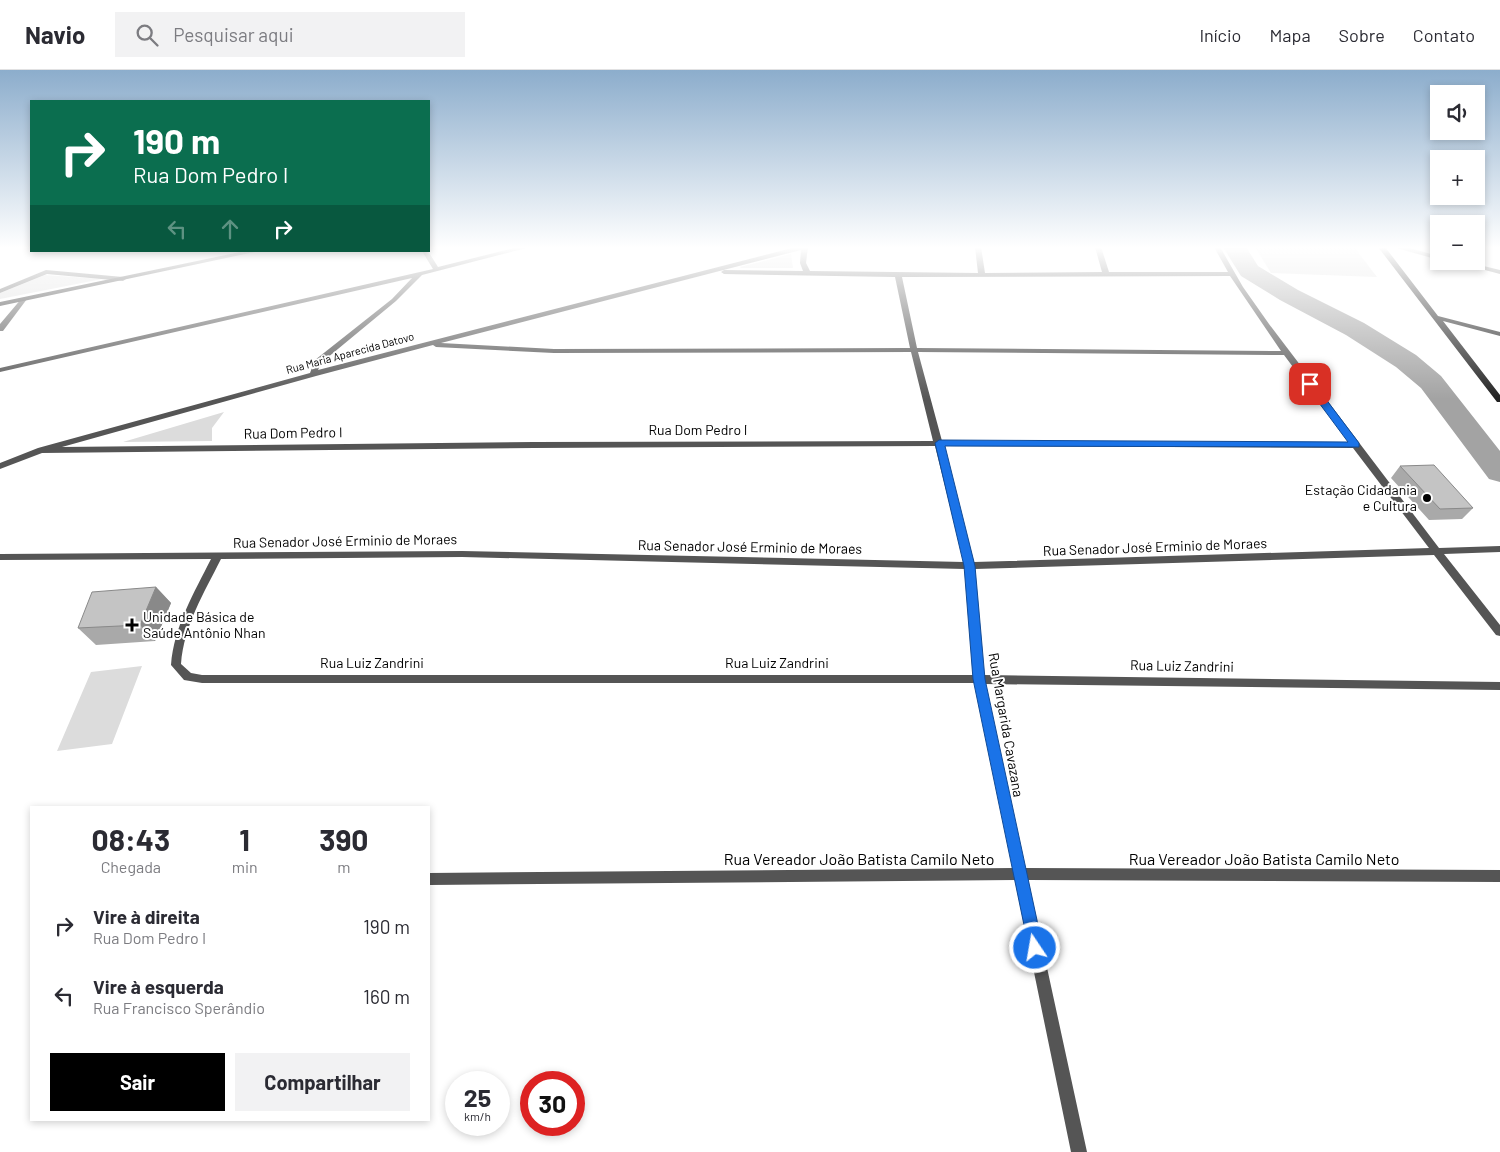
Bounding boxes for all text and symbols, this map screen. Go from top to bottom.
search box [115,12,465,57]
text: Navio [25,20,85,49]
icon: search [133,21,161,49]
text: Pesquisar aqui [173,23,294,46]
text: Início [1199,24,1241,46]
text: Mapa [1269,24,1311,46]
text: Sobre [1339,24,1385,46]
text: Contato [1413,24,1475,46]
map controls [1430,85,1485,270]
button: sound [1430,85,1485,140]
text: 190 m [133,119,220,161]
icon: right [50,120,115,185]
button: + [1430,150,1485,205]
text: Rua Dom Pedro I [133,161,288,187]
icon: left [163,215,191,243]
icon: ahead [216,215,244,243]
icon: right [269,215,297,243]
button: − [1430,215,1485,270]
street label: Rua Maria Aparecida Datovo [284,329,415,376]
pin [1289,363,1331,405]
icon: arrive [1296,370,1324,398]
street label: Rua Dom Pedro I [649,421,747,438]
street label: Rua Dom Pedro I [243,423,343,442]
place label: Estação Cidadania e Cultura [1305,481,1417,514]
marker: Estação Cidadania e Cultura [1421,492,1433,504]
street label: Rua Senador José Erminio de Moraes [233,530,458,551]
street label: Rua Senador José Erminio de Moraes [1043,534,1268,559]
street label: Rua Senador José Erminio de Moraes [638,536,863,557]
place label: Unidade Básica de Saúde Antônio Nhan [143,608,265,641]
marker: Unidade Básica de Saúde Antônio Nhan [125,618,139,632]
street label: Rua Margarida Cavazana [985,651,1028,798]
street label: Rua Luiz Zandrini [320,654,424,671]
street label: Rua Luiz Zandrini [725,654,829,671]
street label: Rua Luiz Zandrini [1130,656,1234,675]
text: 08:43 [92,821,170,857]
text: 1 [239,821,250,857]
text: 390 [319,821,368,857]
street label: Rua Vereador João Batista Camilo Neto [724,849,994,868]
street label: Rua Vereador João Batista Camilo Neto [1129,849,1399,868]
text: Chegada [101,857,161,876]
text: min [232,857,258,876]
text: m [337,857,350,876]
text: Vire à direita [93,905,200,928]
icon: right [50,912,78,940]
text: 190 m [363,915,410,938]
position arrow [1008,921,1060,973]
text: Rua Dom Pedro I [93,928,206,947]
text: Vire à esquerda [93,975,224,998]
icon: left [50,982,78,1010]
text: 160 m [363,985,410,1008]
text: Rua Francisco Sperândio [93,998,265,1017]
button: Sair [50,1053,225,1111]
button: Compartilhar [235,1053,410,1111]
speed limit sign: 30 [520,1071,585,1136]
text: 25 [464,1082,491,1112]
text: km/h [464,1109,491,1123]

